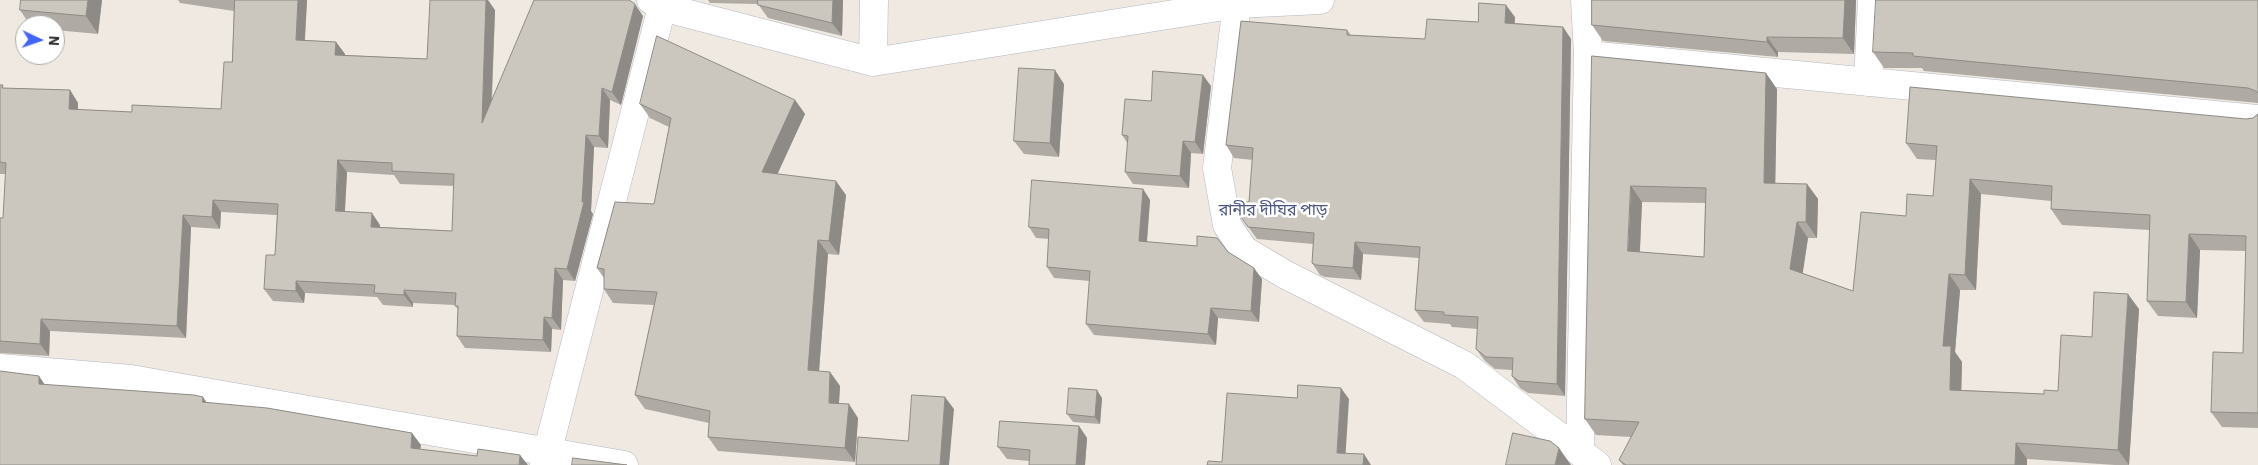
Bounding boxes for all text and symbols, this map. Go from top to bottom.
north arrow [15,15,65,65]
text: N [45,35,63,46]
district label: রানীর দীঘির পাড় [1219,200,1327,220]

